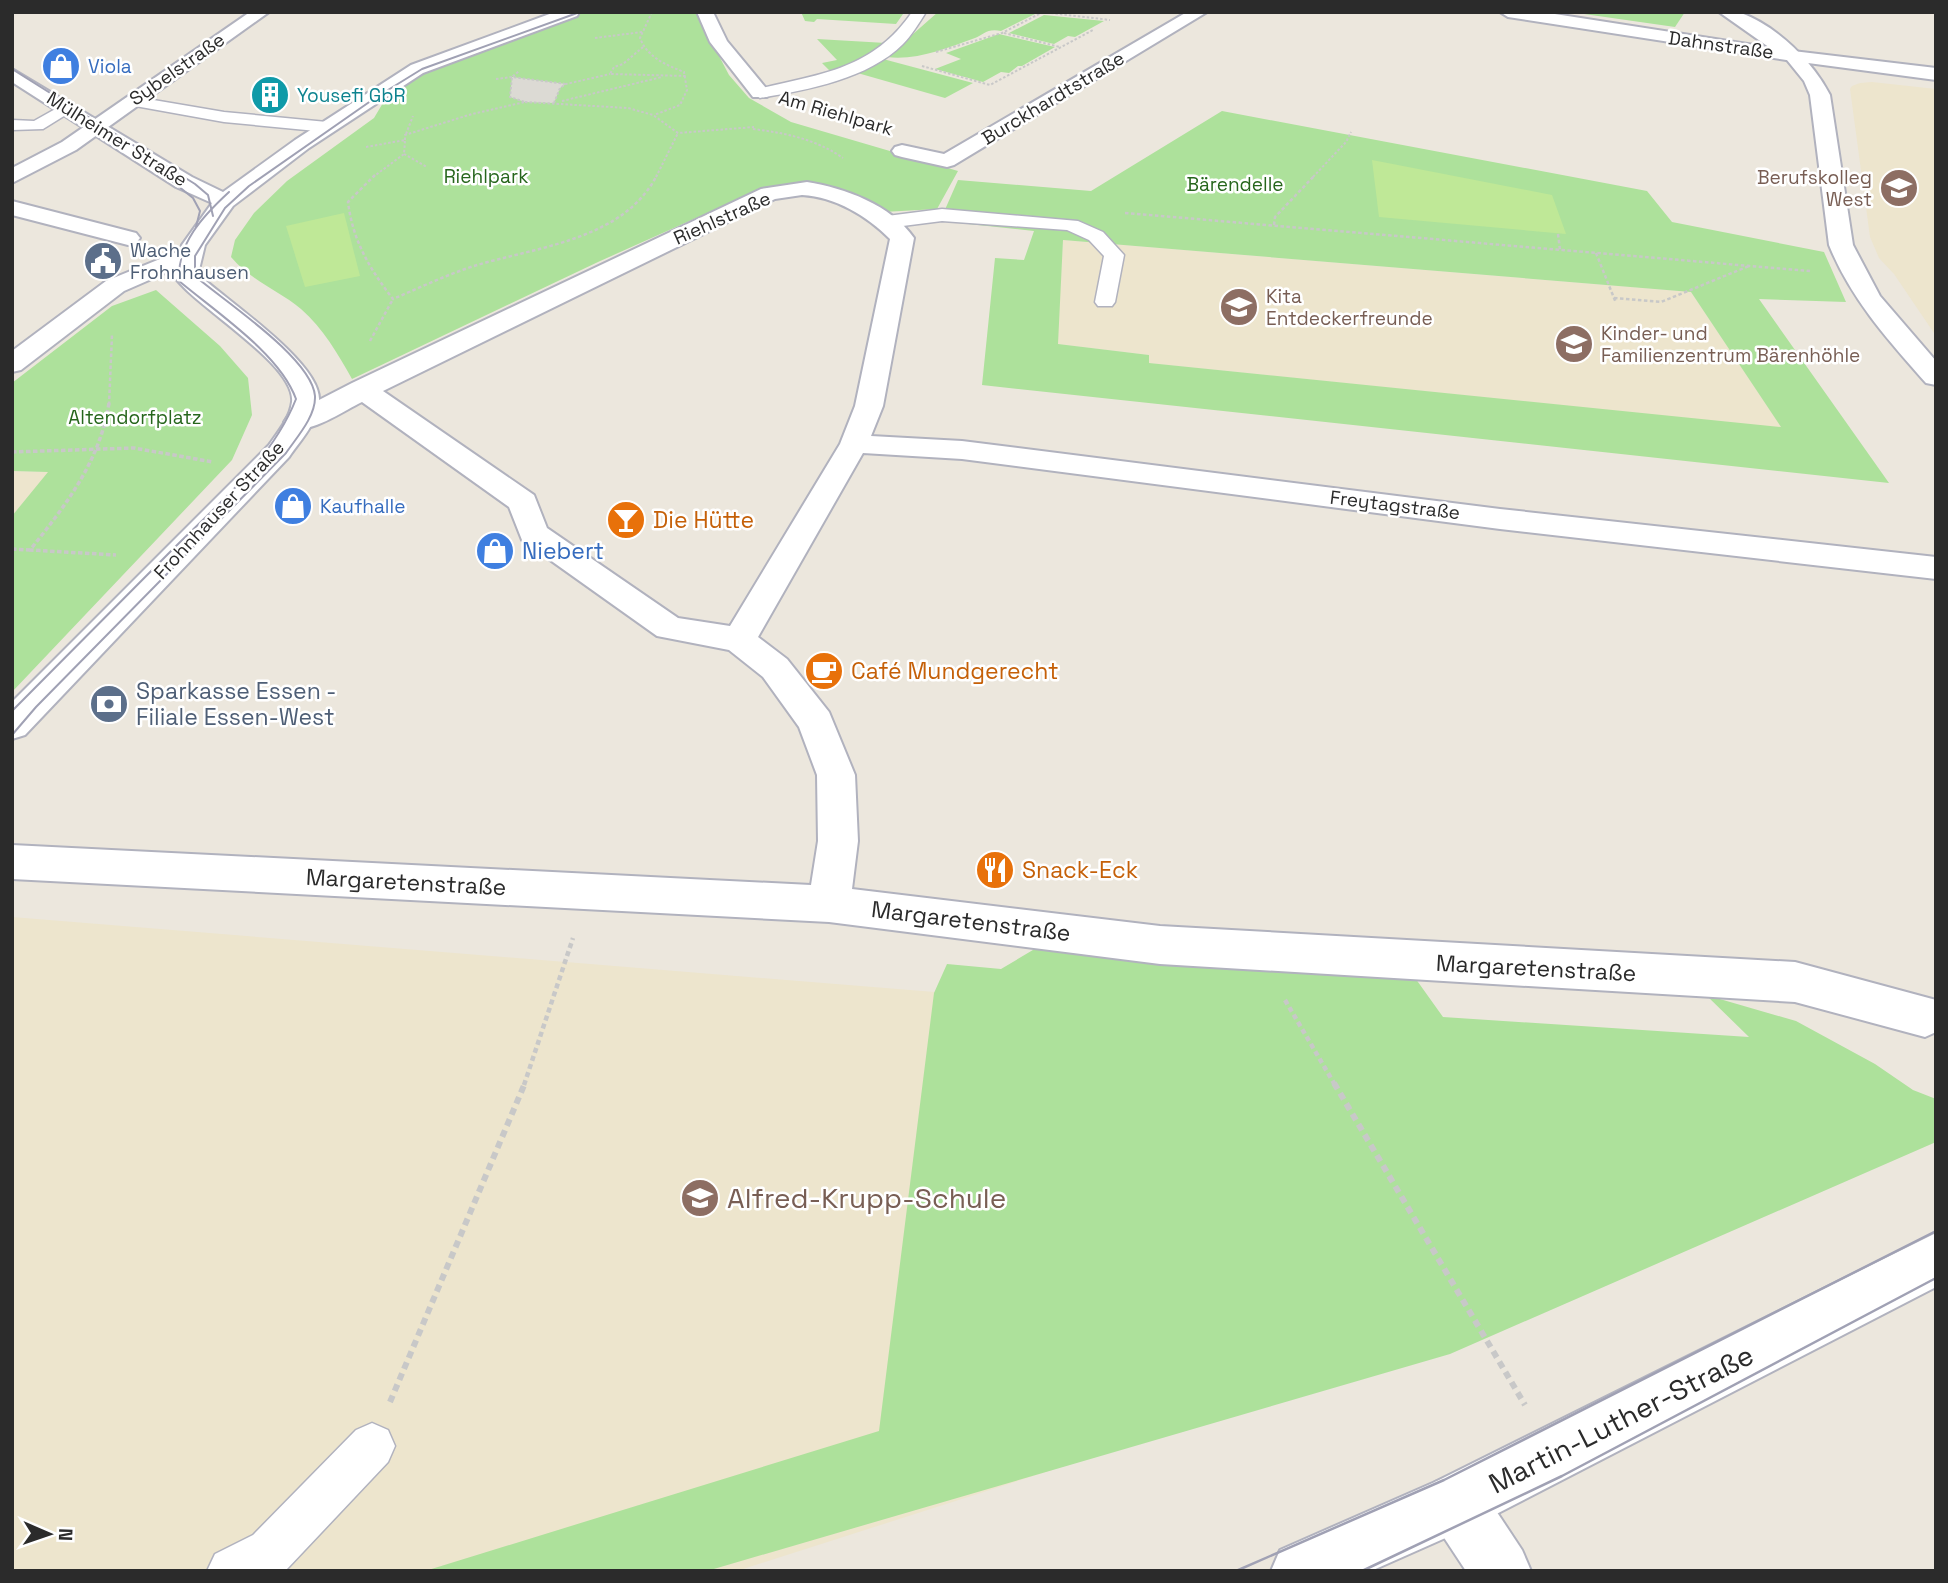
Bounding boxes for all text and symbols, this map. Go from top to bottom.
street label: Dahnstraße [1667,25,1775,65]
street label: Sybelstraße [124,27,230,111]
shop icon: Viola [40,45,82,87]
street label: Burckhardtstraße [977,45,1129,151]
place label: Viola [88,54,132,79]
building icon: Yousefi GbR [249,74,291,116]
place label: Yousefi GbR [297,83,405,108]
street label: Am Riehlpark [776,85,896,141]
street label: Mülheimer Straße [42,86,192,192]
park label: Riehlpark [444,164,528,189]
place label: Berufskolleg West [1757,165,1872,212]
school or university icon: Berufskolleg West [1878,167,1920,209]
park label: Bärendelle [1186,172,1284,197]
street label: Riehlstraße [670,185,774,251]
place label: Wache Frohnhausen [130,238,249,285]
public building icon: Wache Frohnhausen [82,240,124,282]
place label: Kita Entdeckerfreunde [1266,284,1433,331]
school or university icon: Kita Entdeckerfreunde [1218,286,1260,328]
place label: Kinder- und Familienzentrum Bärenhöhle [1601,321,1860,368]
school or university icon: Kinder- und Familienzentrum Bärenhöhle [1553,323,1595,365]
park label: Altendorfplatz [68,405,202,430]
street label: Frohnhauser Straße [148,435,290,585]
shop icon: Kaufhalle [272,485,314,527]
street label: Freytagstraße [1328,485,1462,525]
place label: Kaufhalle [320,494,405,519]
bar icon: Die Hütte [605,499,647,541]
place label: Die Hütte [653,505,754,535]
shop icon: Niebert [474,530,516,572]
place label: Niebert [522,536,604,566]
cafe icon: Café Mundgerecht [803,650,845,692]
place label: Café Mundgerecht [851,656,1059,686]
place label: Sparkasse Essen - Filiale Essen-West [136,676,336,732]
bank icon: Sparkasse Essen - Filiale Essen-West [88,683,130,725]
restaurant icon: Snack-Eck [974,849,1016,891]
place label: Snack-Eck [1022,855,1138,885]
street label: Margaretenstraße [305,862,507,902]
street label: Margaretenstraße [870,894,1072,948]
street label: Margaretenstraße [1435,948,1637,988]
school or university icon: Alfred-Krupp-Schule [679,1177,721,1219]
place label: Alfred-Krupp-Schule [727,1180,1006,1216]
street label: Martin-Luther-Straße [1482,1337,1760,1501]
north arrow [14,1499,84,1569]
text: N [53,1528,78,1541]

